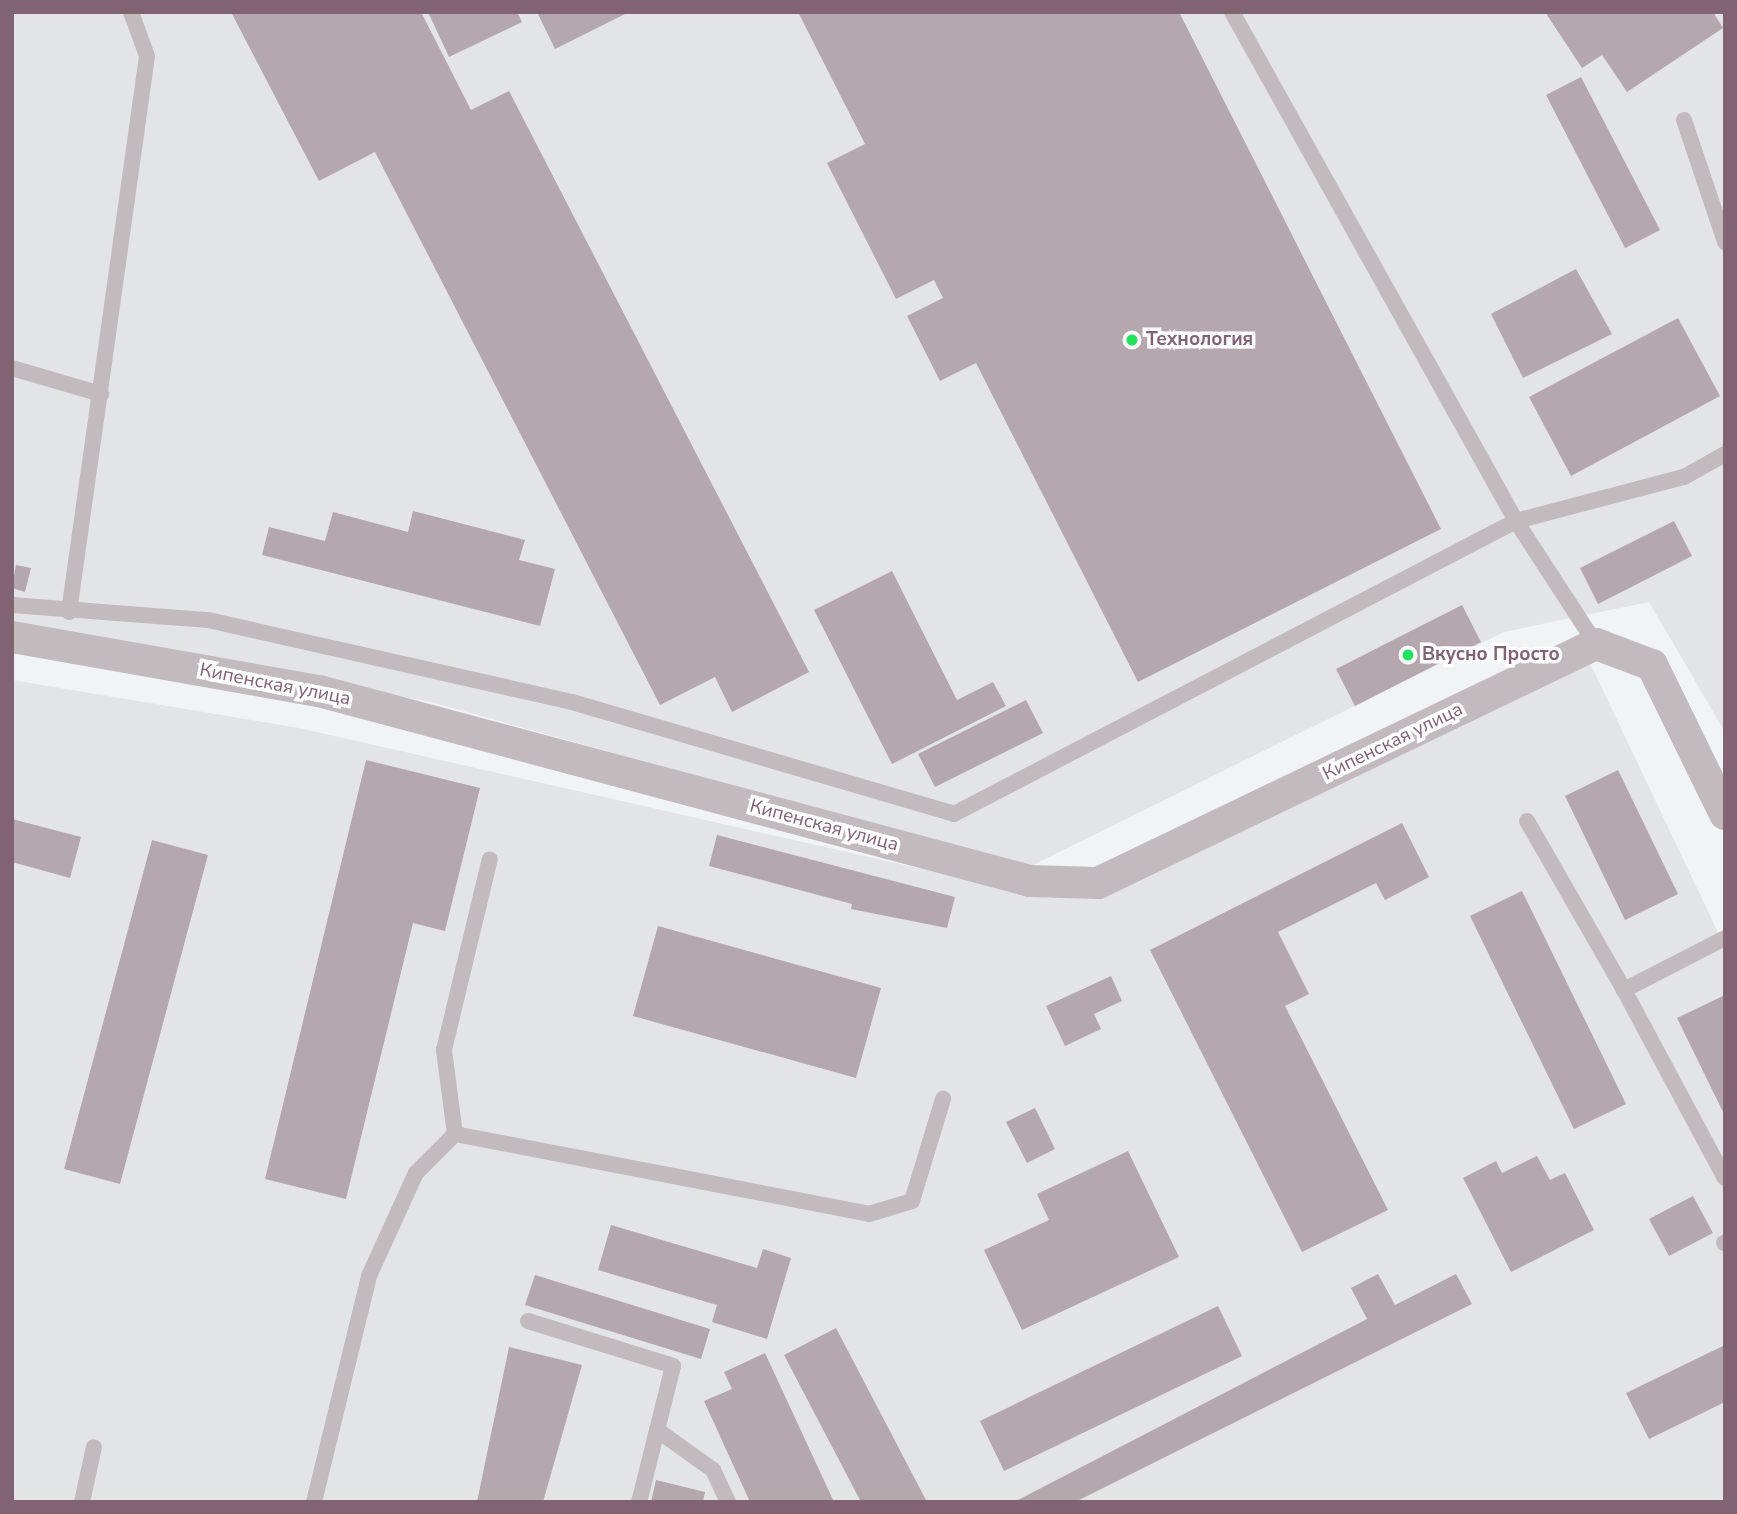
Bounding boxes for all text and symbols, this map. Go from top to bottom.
place label: Технология [1146,329,1253,351]
marker: Технология [1124,332,1140,348]
place label: Вкусно Просто [1422,644,1560,666]
marker: Вкусно Просто [1400,647,1416,663]
street label: Кипенская улица [198,659,352,711]
street label: Кипенская улица [1319,698,1467,786]
street label: Кипенская улица [747,795,901,857]

